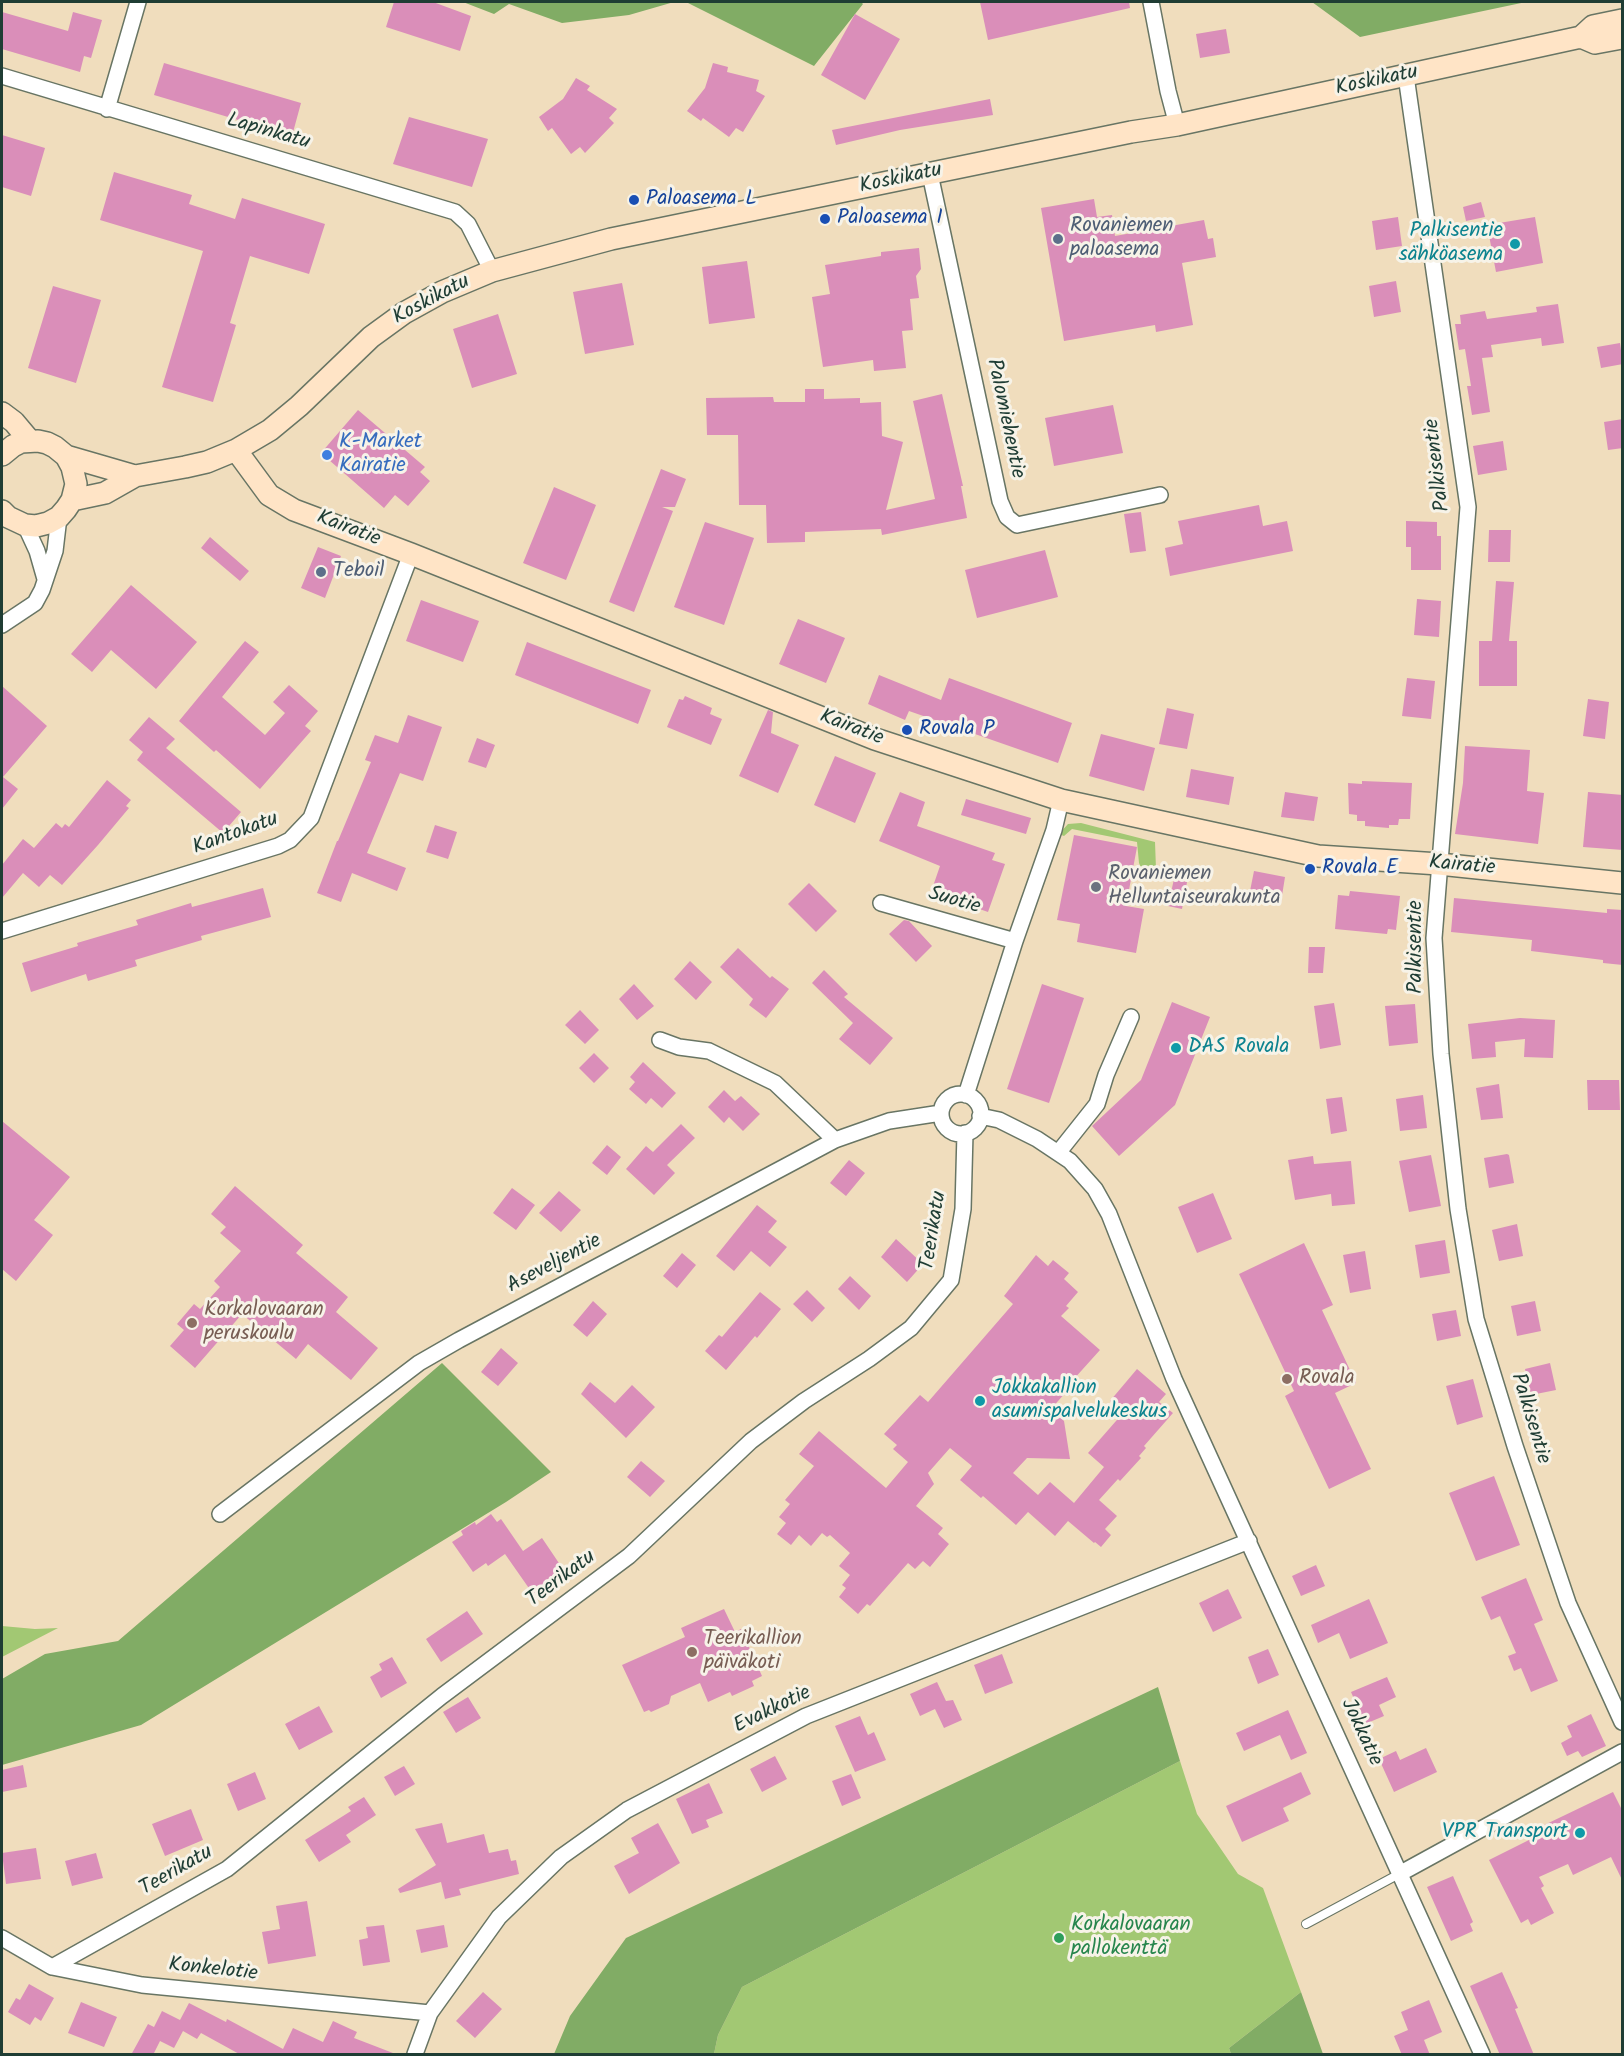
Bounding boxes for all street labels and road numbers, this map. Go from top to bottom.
street label: Koskikatu [1333,61,1421,103]
street label: Lapinkatu [223,109,313,157]
street label: Koskikatu [857,159,945,201]
street label: Koskikatu [389,270,475,332]
street label: Palomiehentie [979,357,1029,481]
street label: Palkisentie [1421,417,1457,513]
street label: Kairatie [312,506,384,554]
street label: Kairatie [815,705,887,753]
street label: Kantokatu [190,808,282,862]
street label: Kairatie [1428,852,1496,882]
street label: Suotie [925,883,983,921]
street label: Palkisentie [1404,900,1430,994]
street label: Teerikatu [916,1190,954,1272]
street label: Aseveljentie [504,1230,606,1300]
street label: Palkisentie [1503,1371,1555,1467]
street label: Teerikatu [522,1546,602,1614]
street label: Evakkotie [730,1682,816,1740]
street label: Jokkatie [1333,1695,1387,1771]
street label: Teerikatu [136,1841,218,1903]
street label: Konkelotie [167,1954,259,1988]

